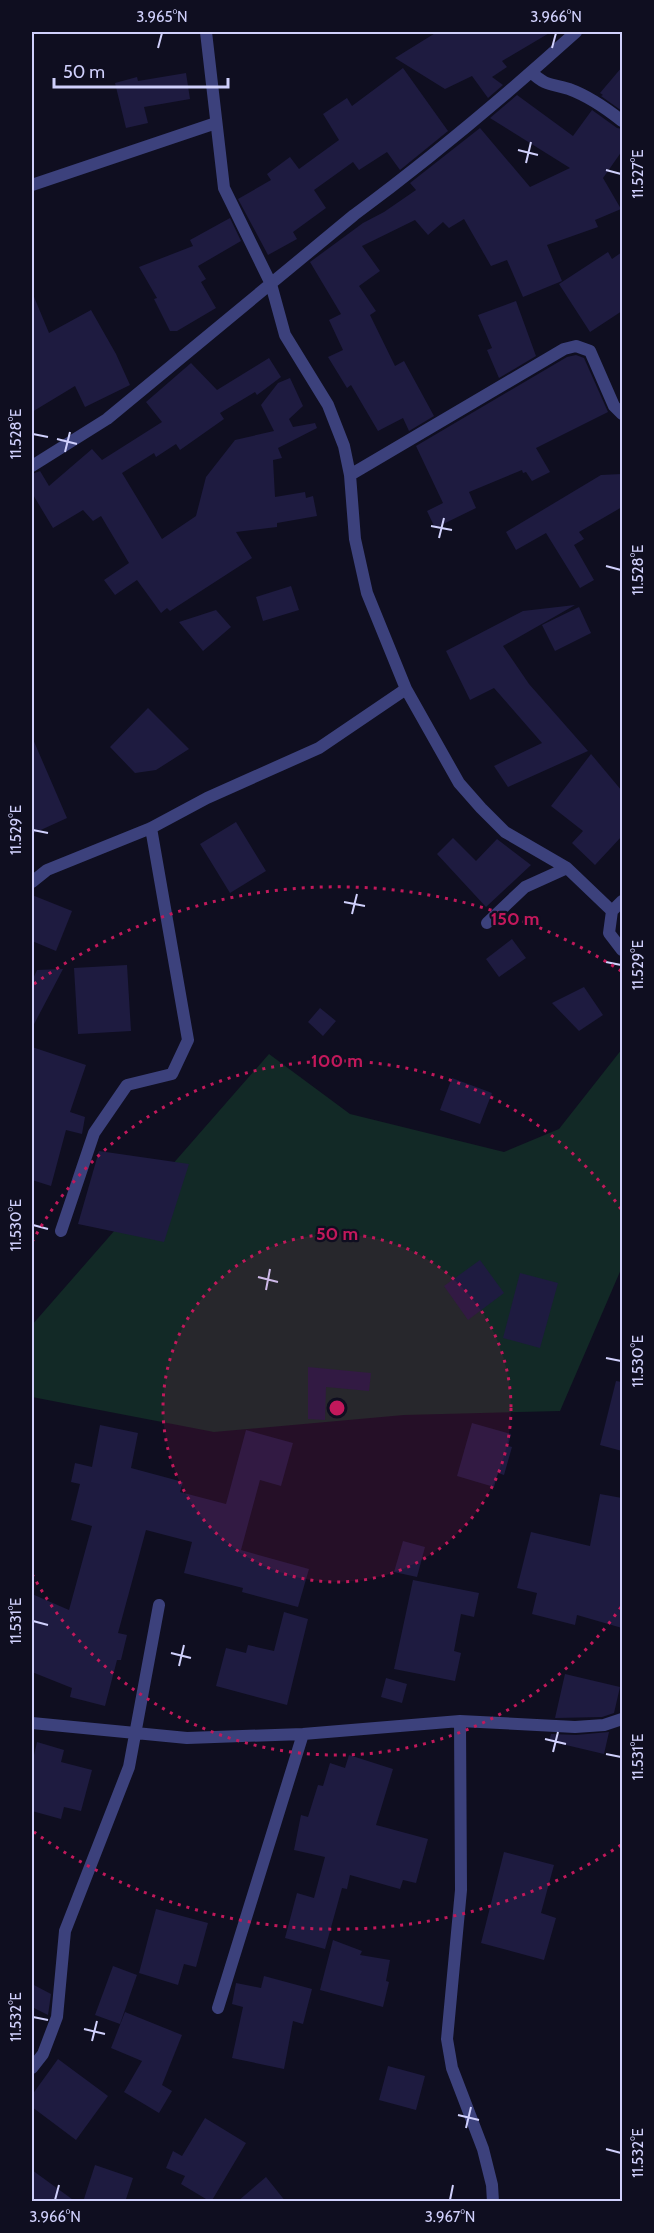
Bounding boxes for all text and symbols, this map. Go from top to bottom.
text: 3.965°N [136,8,188,26]
text: 3.966°N [530,8,582,26]
scale bar [54,51,228,89]
text: 50 m [63,61,105,83]
text: 11.527°E [629,149,647,199]
text: 11.528°E [7,409,25,459]
text: 11.528°E [629,545,647,595]
text: 11.529°E [7,805,25,855]
text: 150 m [491,908,539,930]
text: 11.529°E [629,940,647,990]
text: 100 m [311,1050,363,1072]
text: 11.530°E [7,1199,25,1251]
text: 50 m [316,1223,358,1245]
text: 11.530°E [629,1335,647,1387]
centre of rings [327,1398,347,1418]
text: 11.531°E [7,1598,25,1644]
text: 11.531°E [629,1734,647,1780]
text: 11.532°E [7,1992,25,2042]
text: 11.532°E [629,2128,647,2178]
text: 3.966°N [29,2208,81,2226]
text: 3.967°N [425,2208,475,2226]

